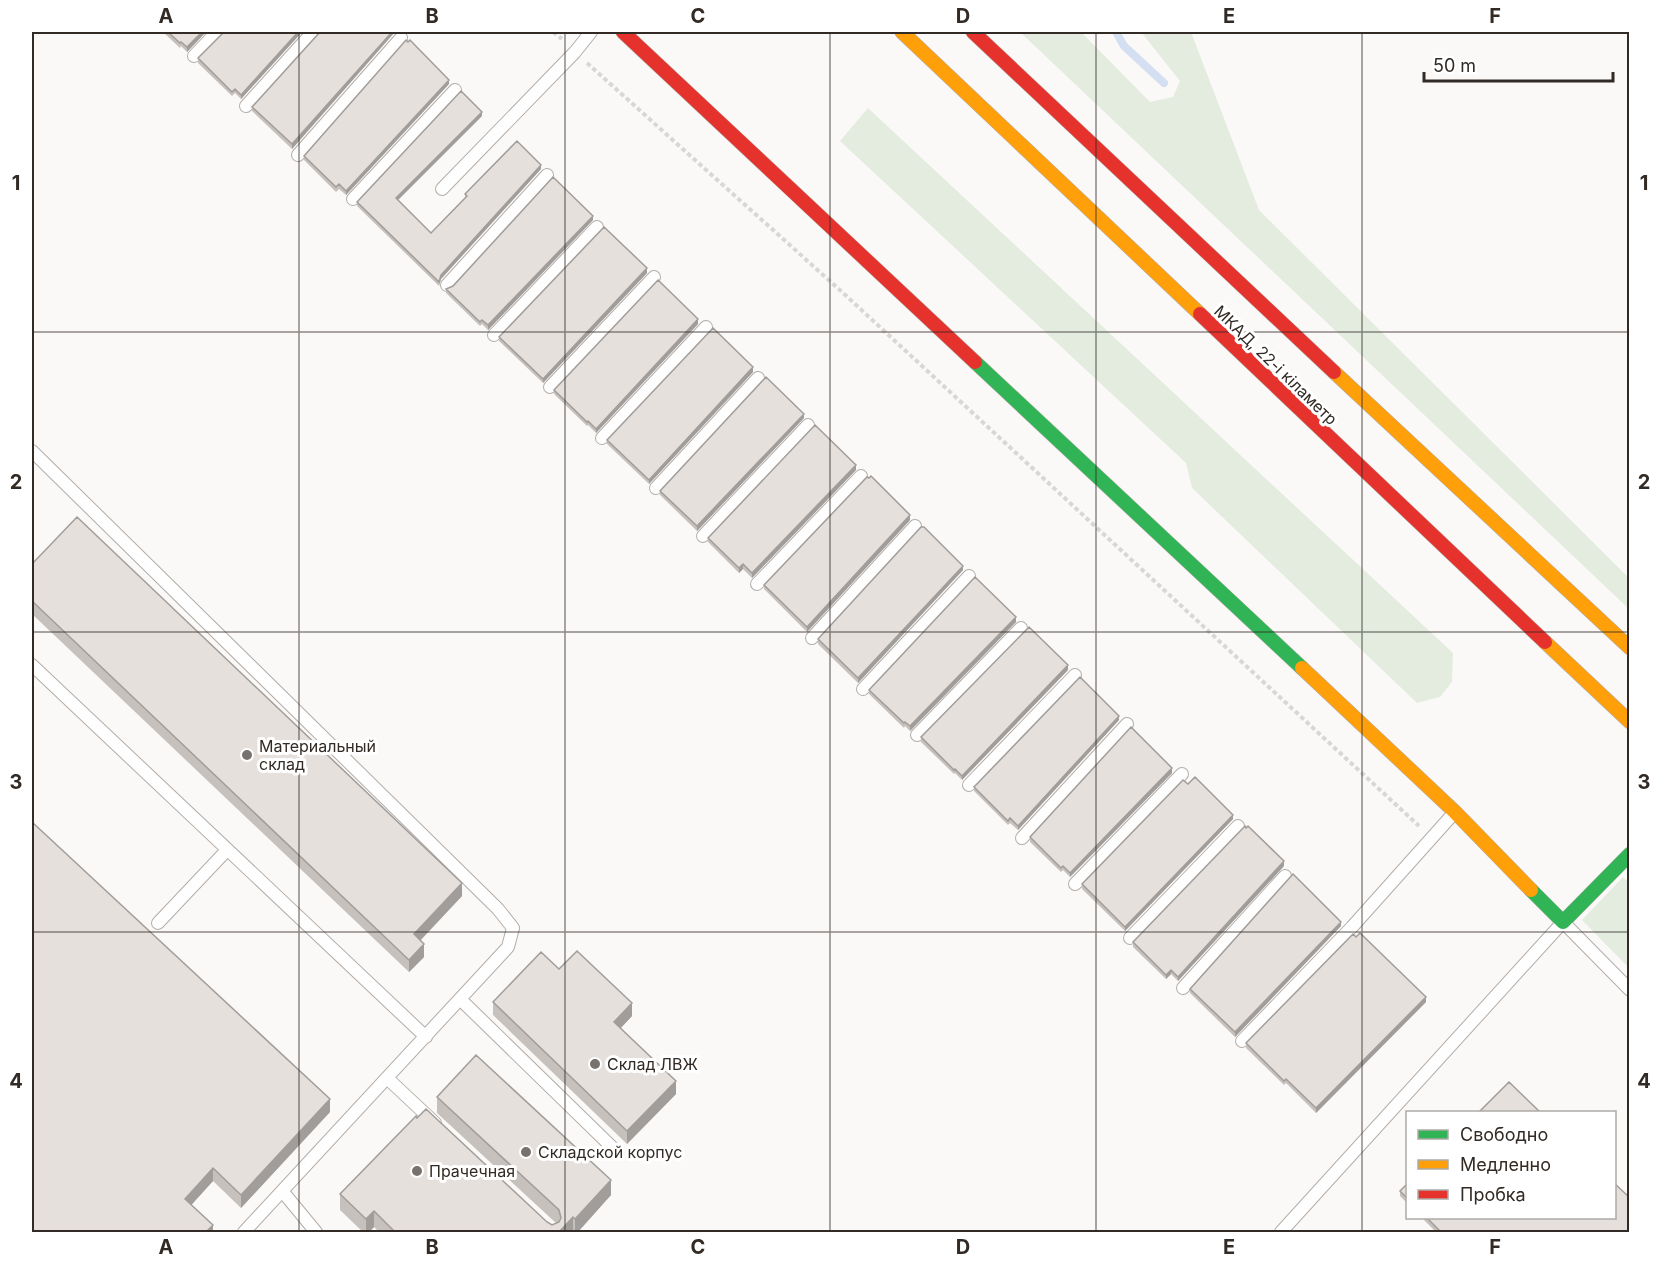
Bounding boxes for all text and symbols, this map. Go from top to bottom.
text: A [159,4,174,28]
text: B [425,4,439,28]
text: C [691,4,705,28]
text: D [956,4,970,28]
text: E [1223,4,1235,28]
text: F [1489,4,1501,28]
scale bar [1424,45,1613,83]
text: 50 m [1433,55,1476,76]
text: 1 [12,171,20,195]
text: 1 [1640,171,1648,195]
street label: МКАД, 22-і кіламетр [1210,301,1342,429]
text: 2 [10,470,22,494]
text: 2 [1638,470,1650,494]
place label: Материальный склад [259,736,376,774]
marker: Материальный склад [240,748,254,762]
text: 3 [10,770,22,794]
text: 3 [1638,770,1650,794]
place label: Склад ЛВЖ [607,1054,698,1074]
marker: Склад ЛВЖ [588,1057,602,1071]
text: 4 [9,1069,23,1093]
text: 4 [1637,1069,1651,1093]
legend [1406,1111,1616,1219]
text: Свободно [1460,1124,1548,1145]
place label: Складской корпус [538,1142,682,1162]
marker: Складской корпус [519,1145,533,1159]
text: Медленно [1460,1154,1551,1175]
place label: Прачечная [429,1161,515,1181]
marker: Прачечная [410,1164,424,1178]
text: Пробка [1460,1184,1526,1205]
text: A [159,1235,174,1259]
text: B [425,1235,439,1259]
text: C [691,1235,705,1259]
text: D [956,1235,970,1259]
text: E [1223,1235,1235,1259]
text: F [1489,1235,1501,1259]

